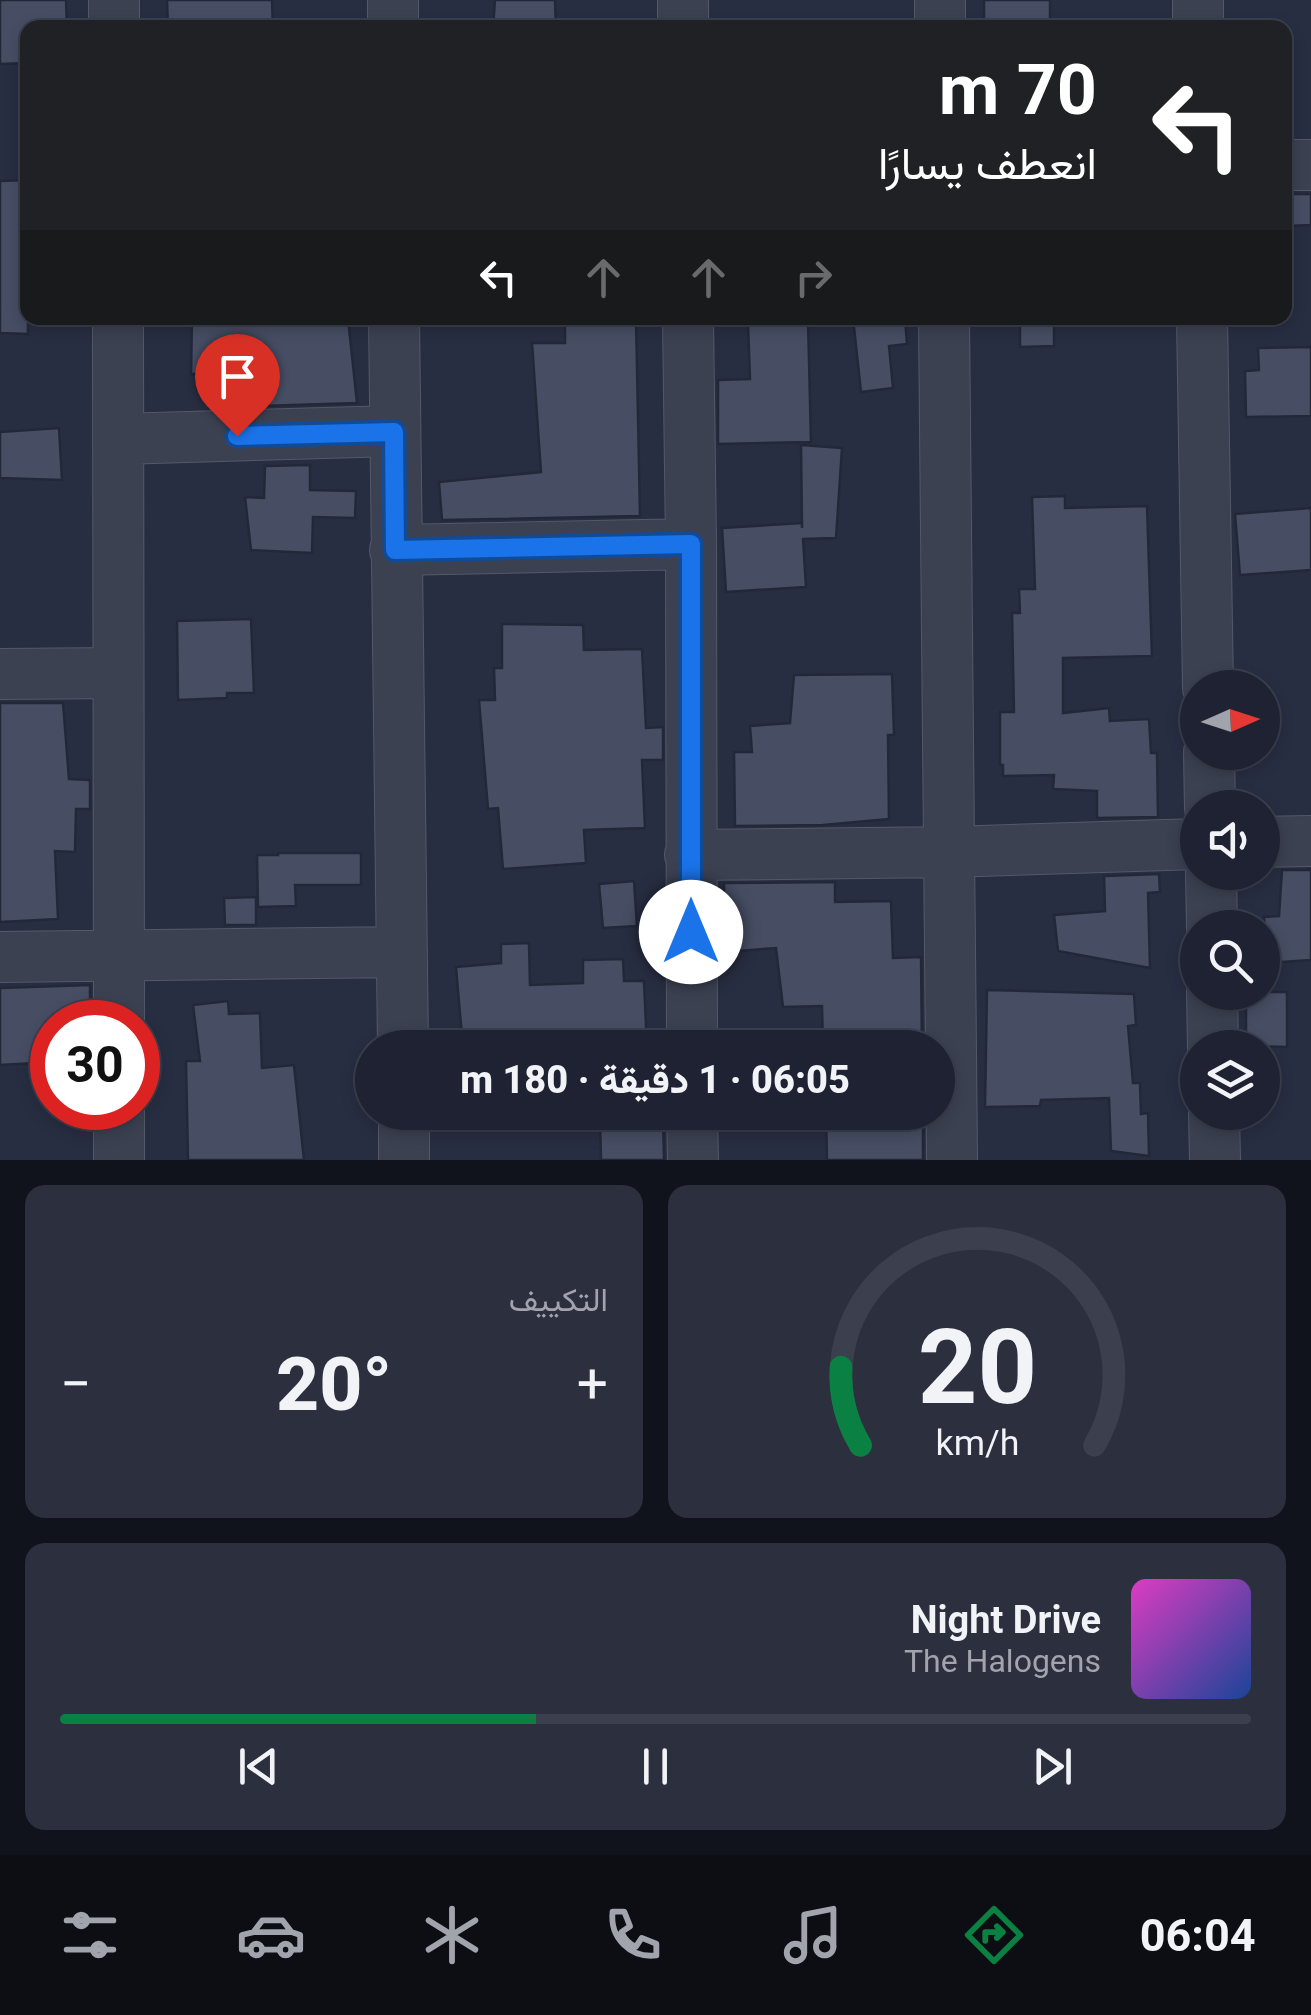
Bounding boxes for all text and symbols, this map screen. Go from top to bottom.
text: 70 m [939,49,1097,131]
icon: left [1132,60,1262,190]
text: انعطف يسارًا [878,137,1097,190]
icon: left [471,250,526,305]
icon: ahead [576,250,631,305]
icon: ahead [681,250,736,305]
icon: right [786,250,841,305]
pin [195,334,280,437]
icon: arrive [210,349,265,404]
north arrow [1180,670,1280,770]
map controls [1180,670,1280,1130]
button: sound [1180,790,1280,890]
position arrow [639,880,743,984]
button: search [1180,910,1280,1010]
speed limit sign: 30 [30,1000,160,1130]
button: layers [1180,1030,1280,1130]
text: 06:05 · 1 دقيقة · 180 m [460,1058,850,1102]
text: التكييف [509,1281,608,1319]
text: 20 [917,1307,1037,1428]
text: 20° [276,1340,392,1428]
text: − [60,1352,91,1416]
text: + [577,1352,608,1416]
text: km/h [935,1422,1019,1464]
text: Night Drive [911,1598,1101,1642]
text: The Halogens [904,1642,1101,1680]
icon: previous [231,1739,286,1794]
icon: pause [628,1739,683,1794]
icon: next [1025,1739,1080,1794]
icon: filters [55,1900,125,1970]
icon: car [236,1900,306,1970]
icon: climate [417,1900,487,1970]
icon: phone [598,1900,668,1970]
icon: music [778,1900,848,1970]
icon: directions [959,1900,1029,1970]
text: 06:04 [1140,1909,1256,1962]

